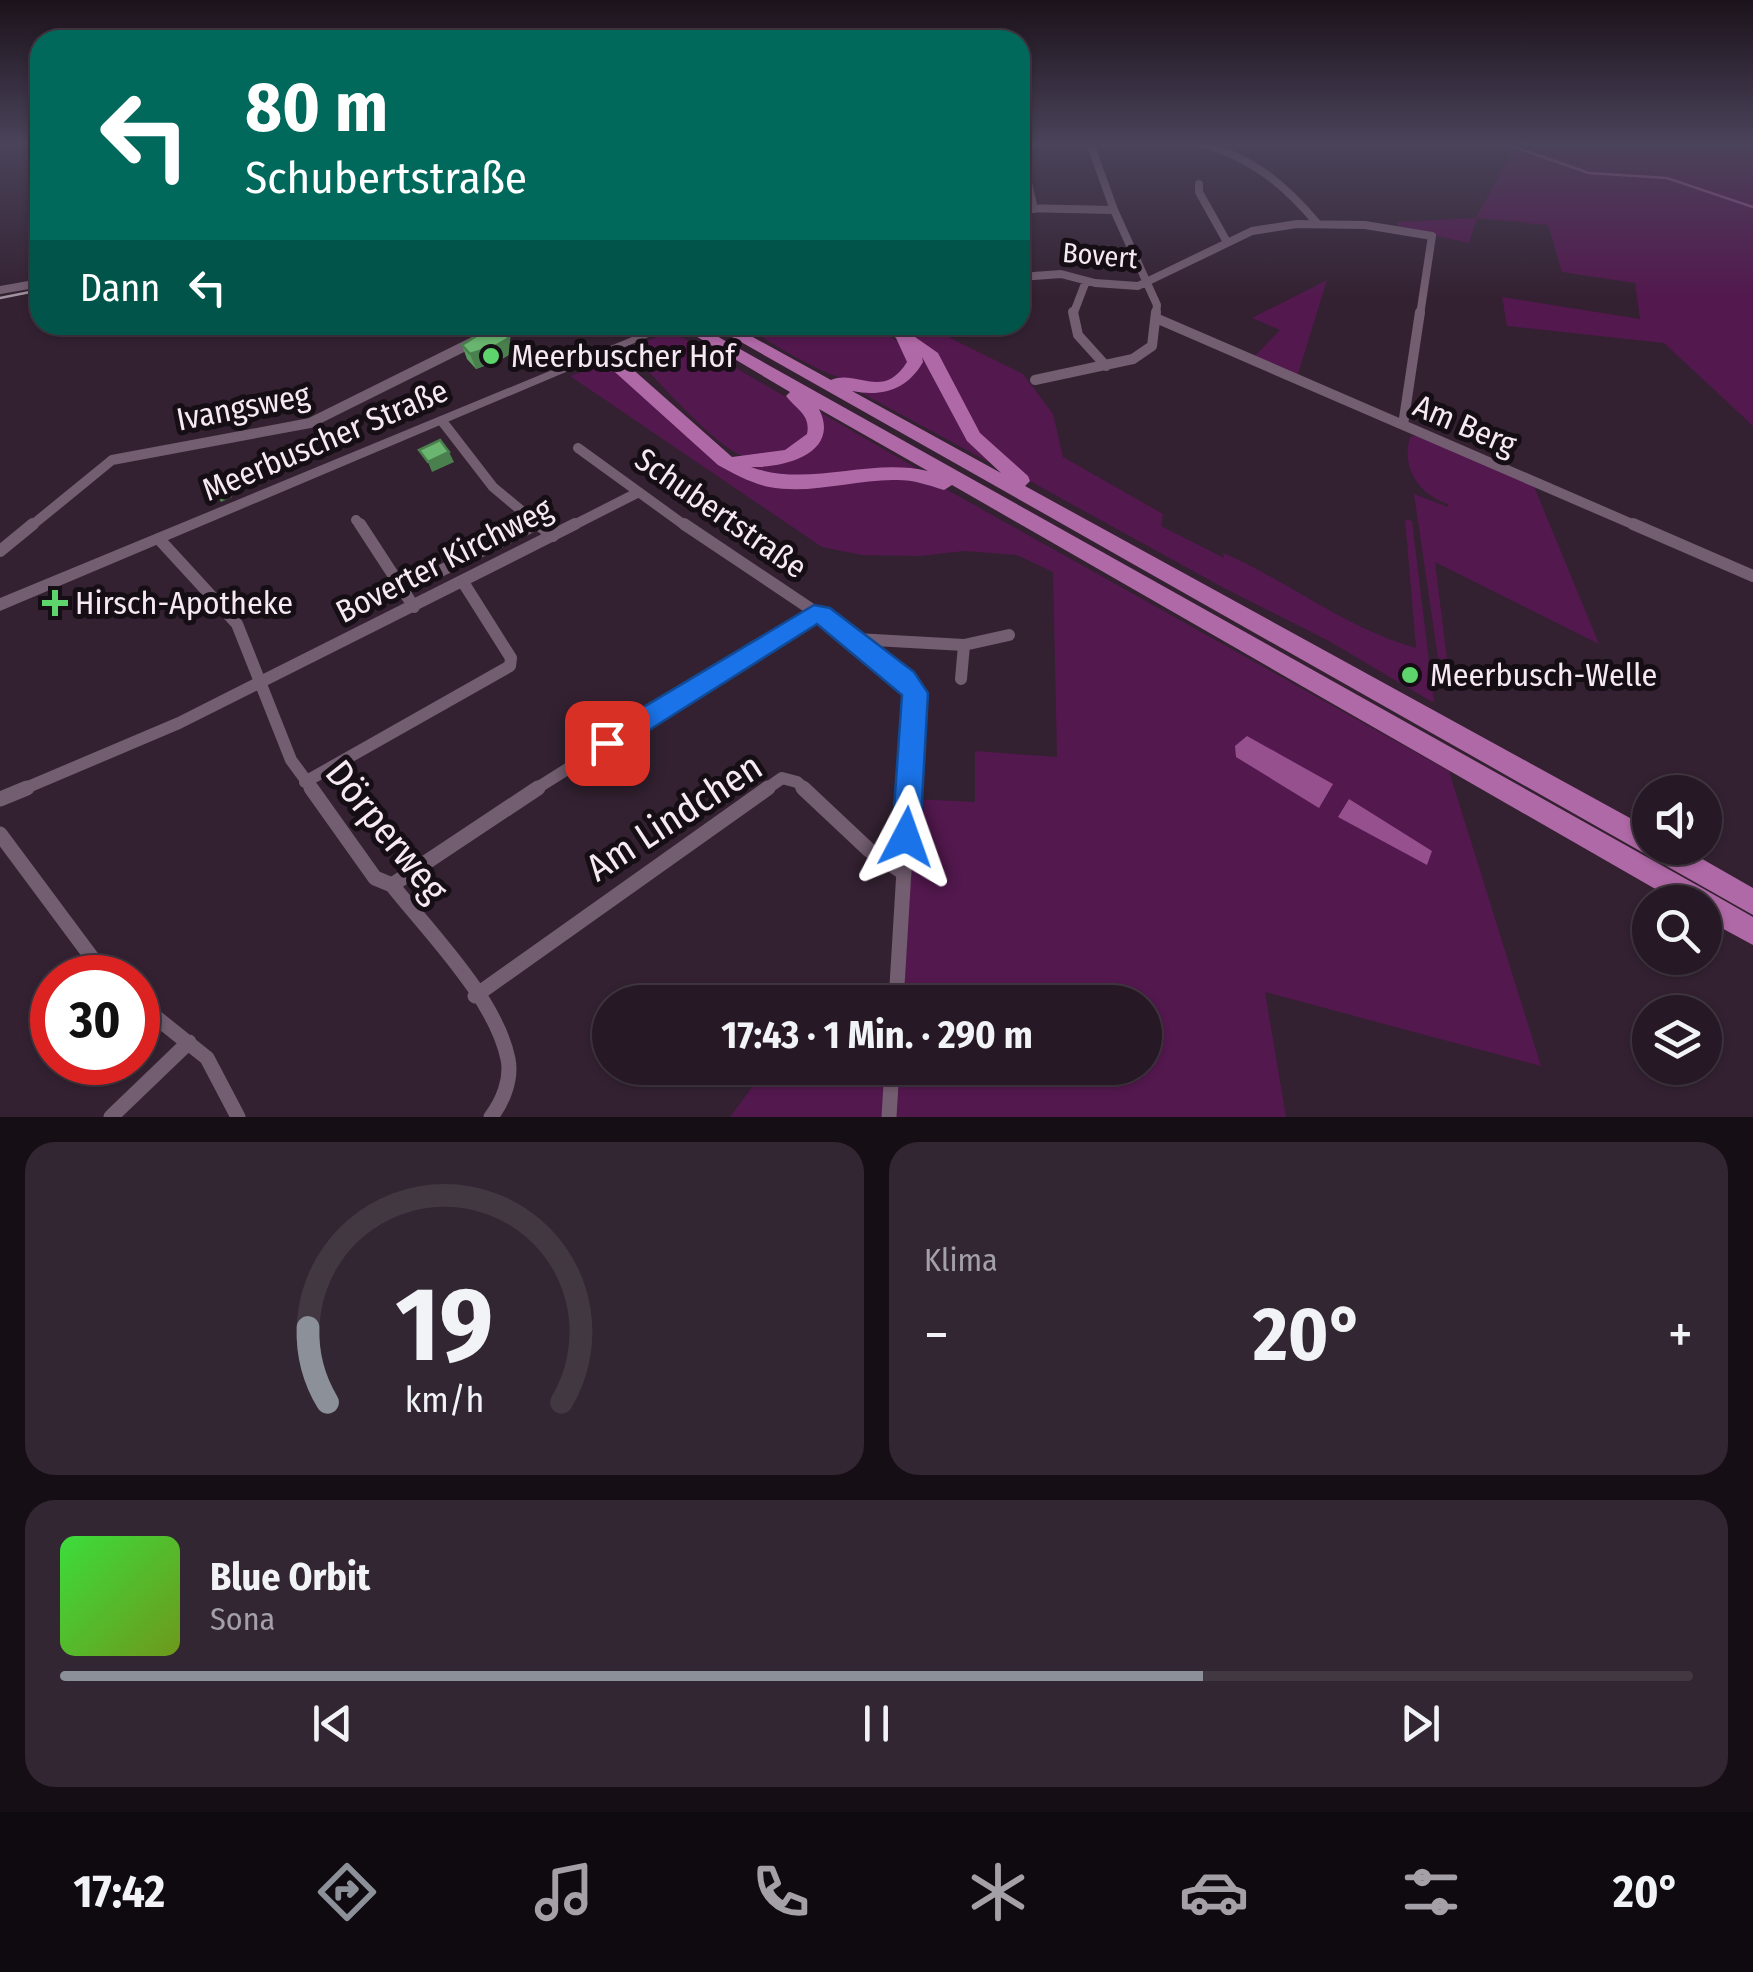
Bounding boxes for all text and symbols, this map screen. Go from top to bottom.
text: 80 m [245,66,388,150]
icon: left [80,70,210,200]
text: Schubertstraße [245,151,527,205]
street label: Bovert [1061,236,1140,275]
icon: left [180,260,235,315]
text: Dann [80,265,160,311]
place label: Meerbuscher Hof [511,337,737,375]
marker: Meerbuscher Hof [480,345,502,367]
street label: Meerbuscher Straße [196,371,454,509]
street label: Ivangsweg [173,375,313,439]
street label: Am Berg [1408,386,1522,464]
street label: Schubertstraße [628,440,814,586]
street label: Boverter Kirchweg [330,489,558,631]
place label: Hirsch-Apotheke [75,584,293,622]
marker: Hirsch-Apotheke [44,592,66,614]
place label: Meerbusch-Welle [1430,656,1657,694]
marker: Meerbusch-Welle [1399,664,1421,686]
pin [565,701,650,786]
icon: arrive [580,716,635,771]
street label: Am Lindchen [578,743,770,891]
street label: Dörperweg [316,751,458,911]
map controls [1632,775,1722,1085]
button: sound [1632,775,1722,865]
position arrow [854,785,958,889]
button: search [1632,885,1722,975]
speed limit sign: 30 [30,955,160,1085]
button: layers [1632,995,1722,1085]
text: 17:43 · 1 Min. · 290 m [721,1012,1033,1058]
text: Klima [924,1241,998,1279]
text: 19 [396,1263,493,1388]
text: 20° [1253,1290,1364,1380]
text: − [924,1302,949,1368]
text: + [1668,1302,1693,1368]
text: km/h [405,1379,484,1421]
text: Blue Orbit [210,1554,370,1600]
text: Sona [210,1600,275,1638]
icon: previous [305,1696,360,1751]
icon: pause [849,1696,904,1751]
icon: next [1393,1696,1448,1751]
icon: directions [312,1857,382,1927]
icon: music [529,1857,599,1927]
icon: phone [746,1857,816,1927]
icon: climate [963,1857,1033,1927]
icon: car [1179,1857,1249,1927]
icon: filters [1396,1857,1466,1927]
text: 17:42 [73,1865,165,1919]
text: 20° [1613,1865,1680,1919]

